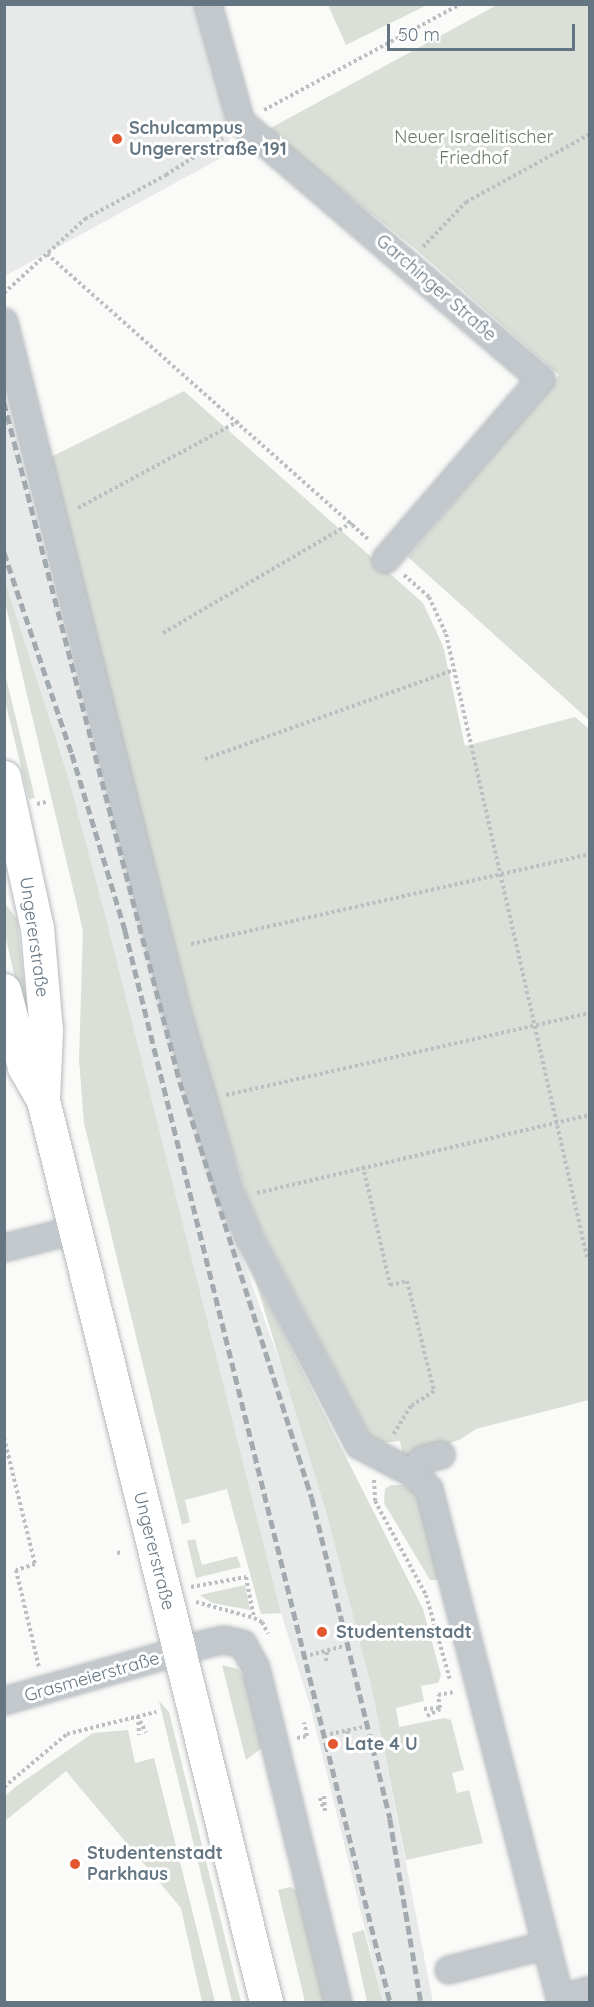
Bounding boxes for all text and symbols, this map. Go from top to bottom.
scale bar [390,12,578,50]
text: 50 m [398,23,440,46]
place label: Schulcampus Ungererstraße 191 [129,118,287,160]
park label: Neuer Israelitischer Friedhof [394,127,554,170]
marker: Schulcampus Ungererstraße 191 [110,132,124,146]
street label: Garchinger Straße [372,230,500,346]
street label: Ungererstraße [15,876,53,998]
street label: Ungererstraße [129,1490,179,1612]
place label: Studentenstadt [336,1621,472,1643]
marker: Studentenstadt [313,1623,331,1641]
street label: Grasmeierstraße [22,1647,162,1707]
place label: Late 4 U [345,1733,418,1755]
marker: Late 4 U [326,1737,340,1751]
place label: Studentenstadt Parkhaus [87,1843,223,1886]
marker: Studentenstadt Parkhaus [68,1857,82,1871]

